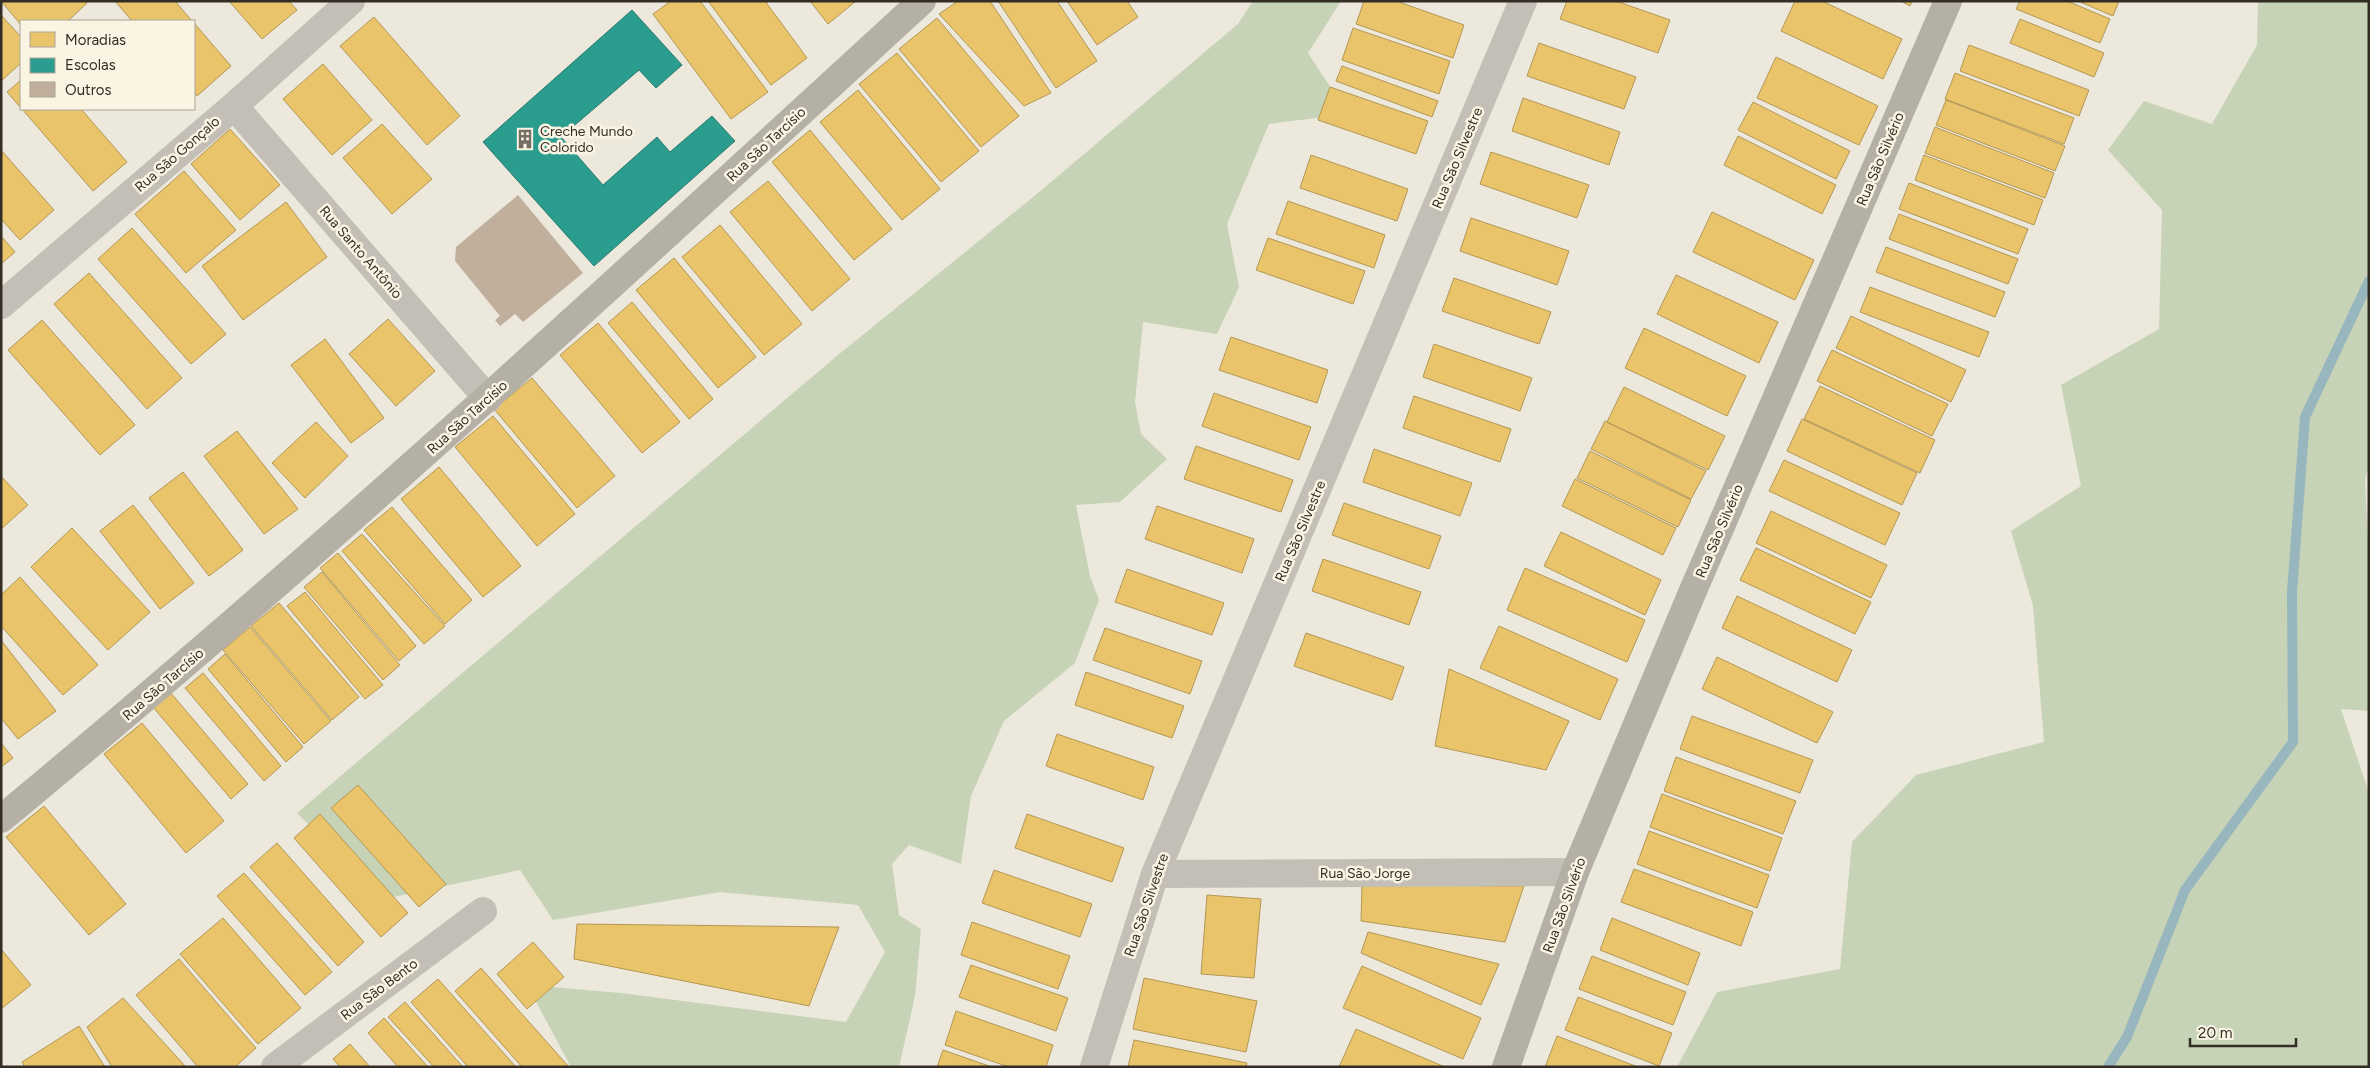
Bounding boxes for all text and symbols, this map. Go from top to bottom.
legend [20,20,195,110]
text: Moradias [65,31,126,49]
text: Escolas [65,56,116,74]
text: Outros [65,81,111,99]
street label: Rua São Tarcísio [723,103,809,185]
street label: Rua São Silvestre [1428,105,1487,211]
street label: Rua São Silvério [1853,110,1908,209]
street label: Rua São Gonçalo [131,113,223,196]
place label: Creche Mundo Colorido [540,123,633,156]
building icon: Creche Mundo Colorido [514,128,536,150]
street label: Rua Santo Antônio [316,202,406,302]
street label: Rua São Tarcísio [424,377,511,458]
street label: Rua São Silvestre [1271,478,1330,584]
street label: Rua São Silvério [1692,482,1747,581]
street label: Rua São Tarcísio [119,645,207,724]
street label: Rua São Silvestre [1121,851,1172,959]
street label: Rua São Silvério [1539,855,1590,955]
street label: Rua São Jorge [1320,865,1411,882]
street label: Rua São Bento [337,955,421,1024]
scale bar [2190,1016,2296,1048]
text: 20 m [2198,1024,2232,1042]

